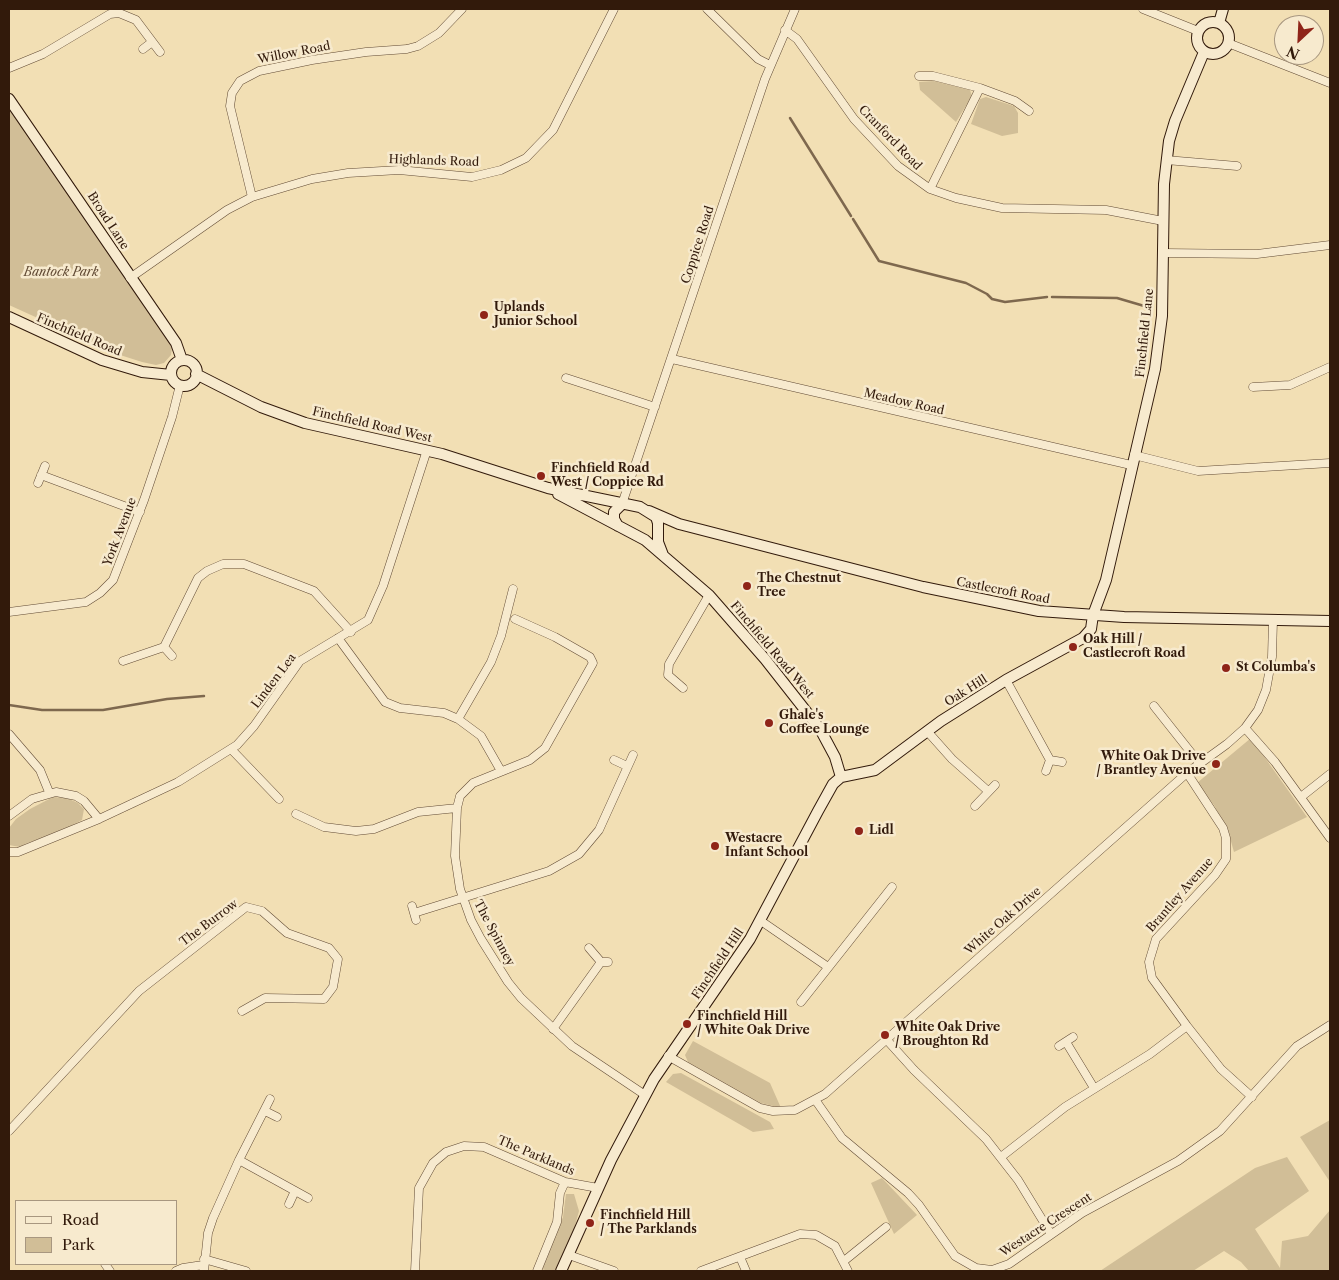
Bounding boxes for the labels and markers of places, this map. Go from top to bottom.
place label: Uplands Junior School [494,301,578,329]
marker: Uplands Junior School [478,309,490,321]
place label: Finchfield Road West / Coppice Rd [551,462,664,490]
marker: Finchfield Road West / Coppice Rd [535,470,547,482]
place label: The Chestnut Tree [757,572,841,600]
marker: The Chestnut Tree [741,580,753,592]
place label: Oak Hill / Castlecroft Road [1083,633,1186,661]
marker: Oak Hill / Castlecroft Road [1067,641,1079,653]
place label: St Columba's [1236,661,1316,675]
marker: St Columba's [1220,662,1232,674]
place label: Ghale's Coffee Lounge [779,709,869,737]
marker: Ghale's Coffee Lounge [763,717,775,729]
place label: White Oak Drive / Brantley Avenue [1096,750,1206,778]
marker: White Oak Drive / Brantley Avenue [1210,758,1222,770]
place label: Lidl [869,824,894,838]
marker: Lidl [853,825,865,837]
place label: Westacre Infant School [725,832,808,860]
marker: Westacre Infant School [709,840,721,852]
place label: Finchfield Hill / White Oak Drive [697,1010,810,1038]
marker: Finchfield Hill / White Oak Drive [681,1018,693,1030]
place label: White Oak Drive / Broughton Rd [895,1021,1000,1049]
marker: White Oak Drive / Broughton Rd [879,1029,891,1041]
place label: Finchfield Hill / The Parklands [600,1209,697,1237]
marker: Finchfield Hill / The Parklands [584,1217,596,1229]

